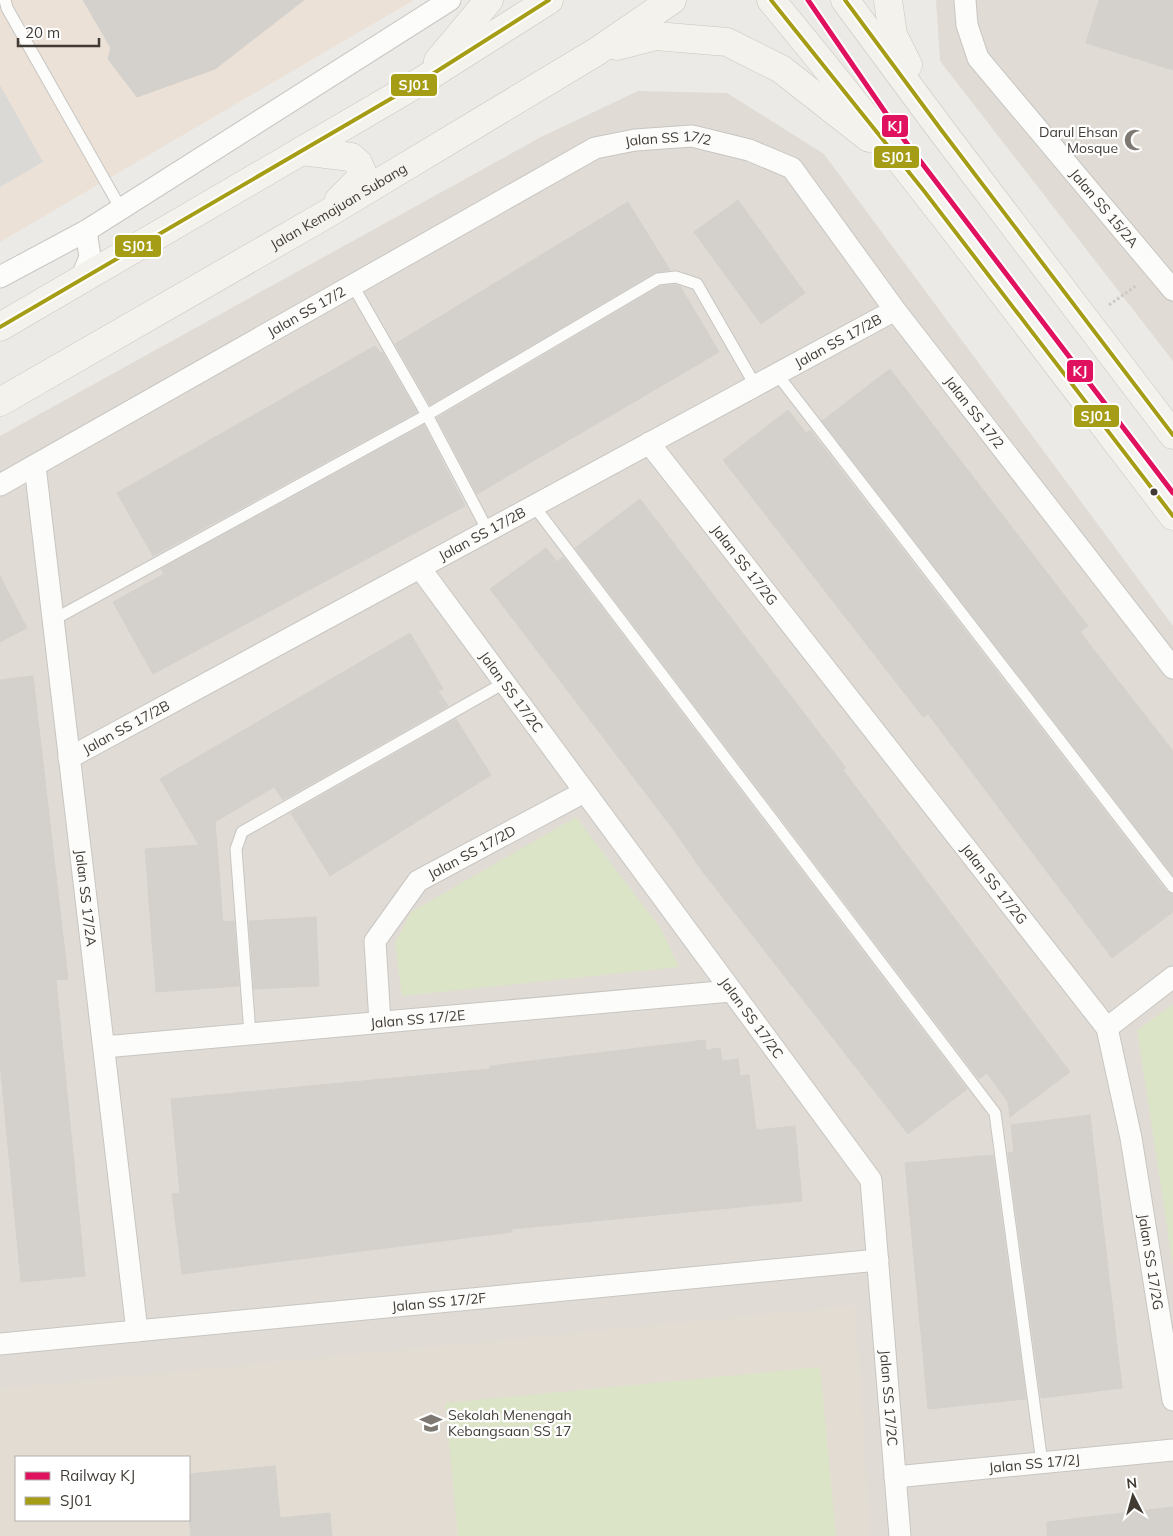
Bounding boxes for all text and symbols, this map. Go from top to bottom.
scale bar [18,15,99,47]
text: 20 m [25,23,60,42]
line badge: SJ01 [390,73,438,97]
text: SJ01 [399,76,429,94]
line badge: KJ [881,114,909,138]
text: KJ [888,117,902,135]
place label: Darul Ehsan Mosque [1039,123,1118,157]
street label: Jalan SS 17/2 [623,127,713,151]
mosque icon: Darul Ehsan Mosque [1122,127,1148,153]
line badge: SJ01 [873,145,920,169]
text: SJ01 [882,148,912,166]
street label: Jalan Kemajuan Subang [267,159,410,254]
street label: Jalan SS 15/2A [1066,165,1143,252]
line badge: SJ01 [114,234,162,258]
text: SJ01 [123,237,153,255]
street label: Jalan SS 17/2 [264,282,349,341]
street label: Jalan SS 17/2B [791,310,885,372]
line badge: KJ [1066,359,1094,383]
text: KJ [1073,362,1087,380]
street label: Jalan SS 17/2 [941,372,1008,452]
line badge: SJ01 [1073,404,1120,428]
text: SJ01 [1081,407,1111,425]
unlabelled marker [1149,487,1159,497]
street label: Jalan SS 17/2B [435,503,529,565]
street label: Jalan SS 17/2G [707,521,782,609]
street label: Jalan SS 17/2C [475,648,547,736]
street label: Jalan SS 17/2B [79,696,173,758]
street label: Jalan SS 17/2D [425,821,519,883]
street label: Jalan SS 17/2G [957,840,1031,928]
street label: Jalan SS 17/2A [71,849,101,948]
street label: Jalan SS 17/2C [716,974,788,1062]
street label: Jalan SS 17/2E [370,1006,466,1032]
street label: Jalan SS 17/2G [1134,1212,1167,1311]
street label: Jalan SS 17/2F [391,1289,487,1315]
street label: Jalan SS 17/2C [876,1349,902,1447]
place label: Sekolah Menengah Kebangsaan SS 17 [448,1406,572,1440]
school or university icon: Sekolah Menengah Kebangsaan SS 17 [418,1410,444,1436]
street label: Jalan SS 17/2J [988,1450,1081,1477]
legend [15,1456,190,1521]
text: Railway KJ [60,1466,135,1485]
north arrow [1108,1471,1158,1521]
text: N [1125,1474,1138,1493]
text: SJ01 [60,1491,92,1510]

